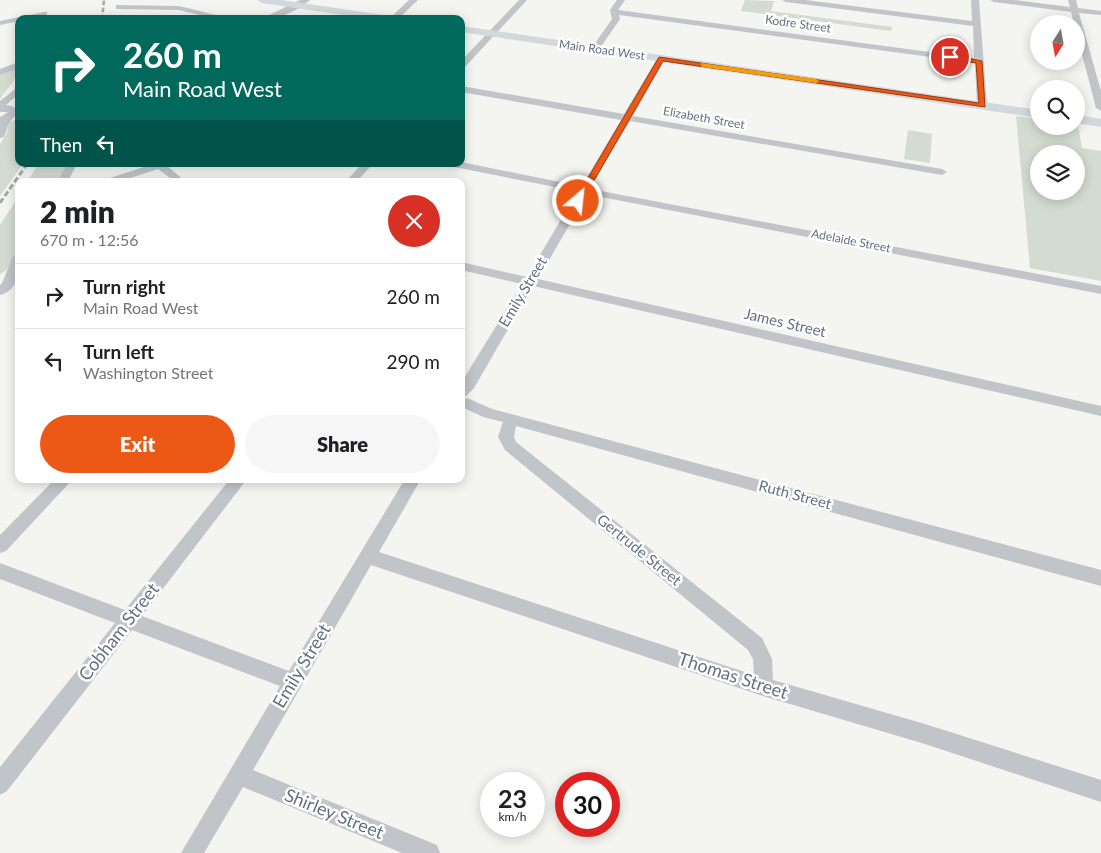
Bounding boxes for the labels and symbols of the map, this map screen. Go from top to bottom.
street label: Kodre Street [764,11,833,36]
north arrow [1030,15,1085,70]
street label: Main Road West [558,36,647,63]
pin [929,36,971,78]
street label: Elizabeth Street [662,103,747,132]
position arrow [551,174,603,226]
street label: Adelaide Street [810,225,893,256]
street label: Emily Street [494,253,550,330]
street label: James Street [742,304,829,340]
street label: Ruth Street [757,476,834,513]
street label: Gertrude Street [594,510,686,589]
street label: Cobham Street [73,578,164,685]
street label: Emily Street [267,619,335,712]
street label: Thomas Street [676,647,792,703]
speed limit sign: 30 [555,772,620,837]
street label: Shirley Street [282,783,388,843]

